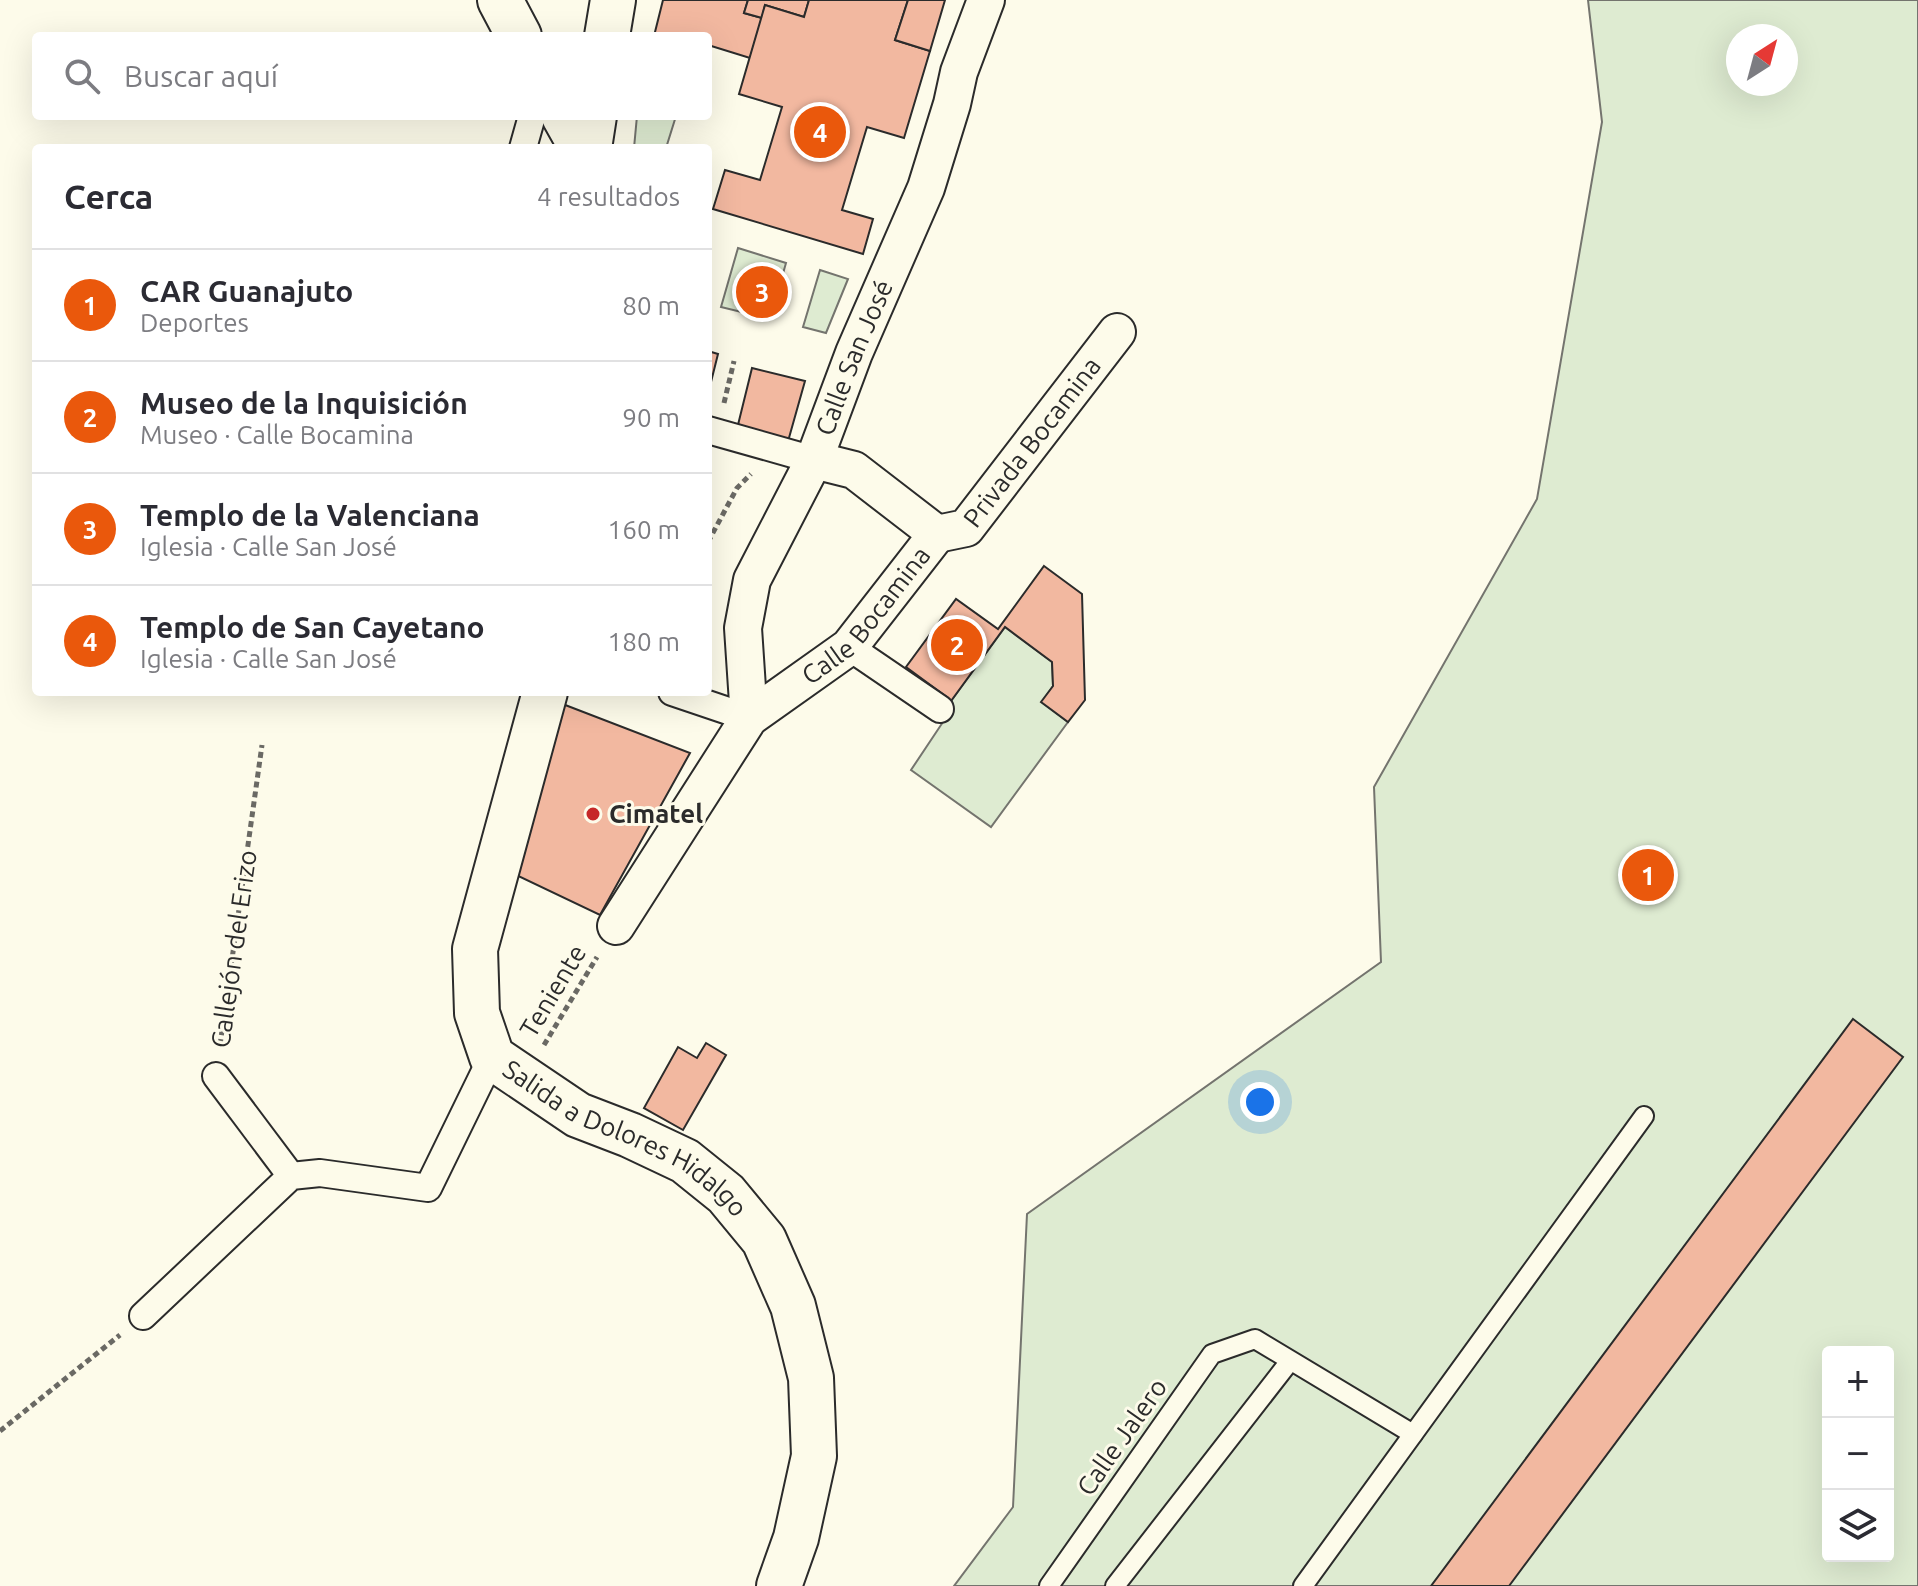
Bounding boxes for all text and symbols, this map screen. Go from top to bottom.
north arrow [1726,24,1798,96]
search box [32,32,712,120]
icon: search [60,54,104,98]
text: Buscar aquí [124,59,278,93]
pin: 4 [794,102,846,162]
text: Cerca [64,177,153,215]
text: 4 resultados [537,182,680,211]
pin: 3 [736,262,788,322]
text: CAR Guanajuto [140,274,353,308]
street label: Calle San José [810,275,898,439]
text: 1 [83,291,97,320]
text: 80 m [622,291,680,320]
text: Deportes [140,308,249,337]
street label: Privada Bocamina [957,351,1106,532]
text: Museo de la Inquisición [140,386,468,420]
text: 2 [83,403,97,432]
text: 90 m [622,403,680,432]
text: Museo · Calle Bocamina [140,420,414,449]
text: Templo de la Valenciana [140,498,480,532]
text: 3 [83,515,97,544]
text: 160 m [608,515,680,544]
text: Iglesia · Calle San José [140,532,397,561]
street label: Calle Bocamina [796,541,936,690]
text: Templo de San Cayetano [140,610,485,644]
pin: 2 [931,615,983,675]
text: 4 [83,627,97,656]
text: 180 m [608,627,680,656]
text: Iglesia · Calle San José [140,644,397,673]
place label: Cimatel [609,799,703,828]
marker: Cimatel [584,805,602,823]
pin: 1 [1622,845,1674,905]
street label: Callejón del Erizo [205,848,262,1050]
street label: Teniente [514,939,591,1042]
street label: Salida a Dolores Hidalgo [498,1054,753,1222]
your location [1240,1082,1280,1122]
map controls [1822,1346,1894,1562]
button: + [1822,1346,1894,1418]
street label: Calle Jalero [1071,1373,1172,1501]
button: − [1822,1418,1894,1490]
button: layers [1822,1490,1894,1562]

